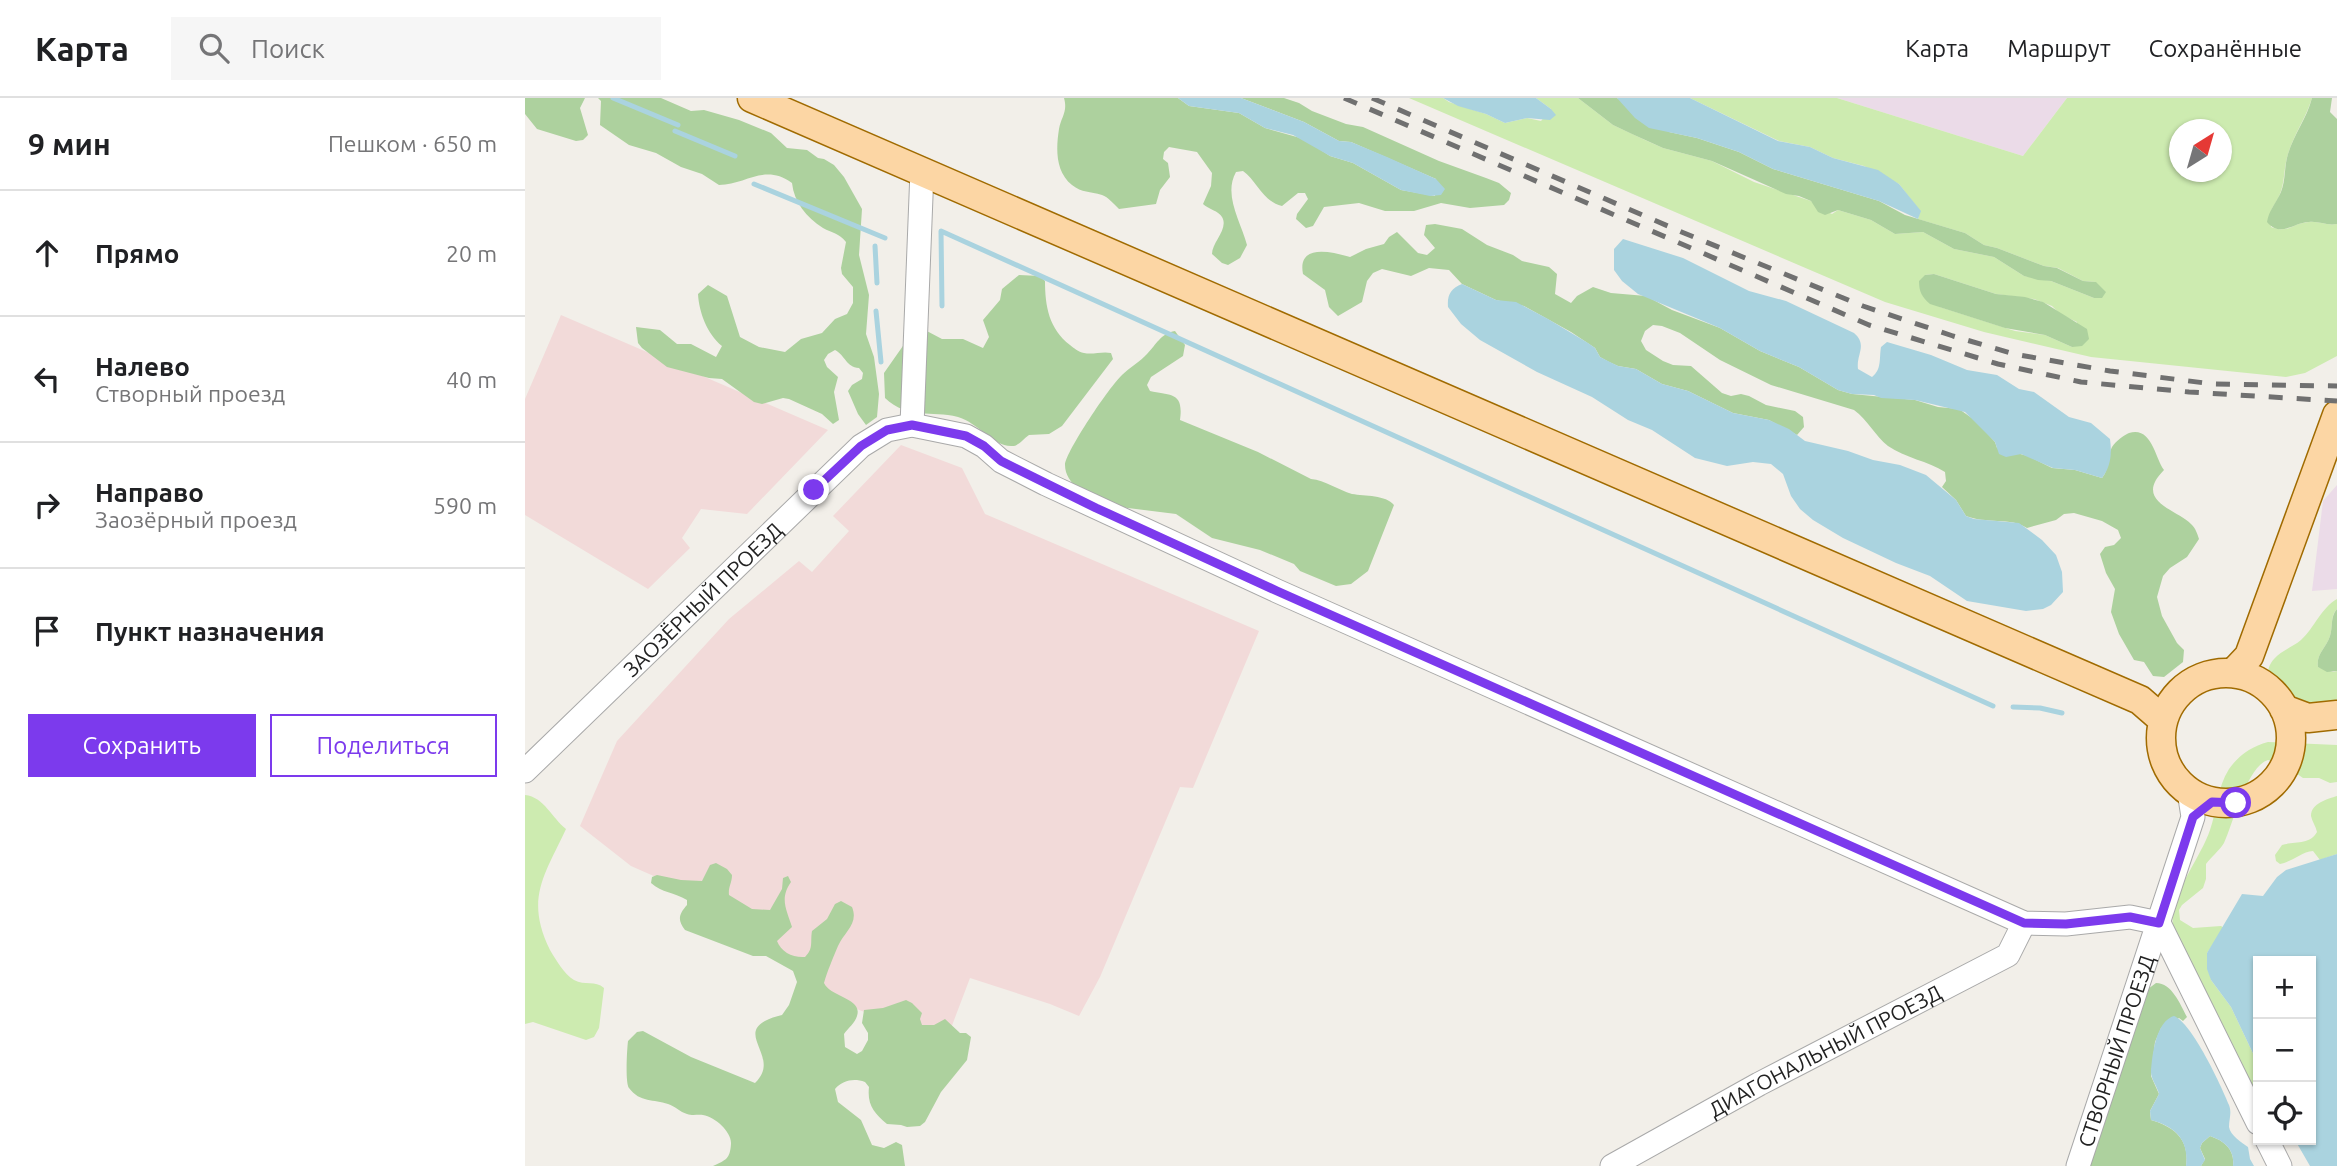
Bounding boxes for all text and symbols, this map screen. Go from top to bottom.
search box [171,17,661,80]
icon: search [195,29,233,67]
text: Карта [35,30,129,67]
text: Поиск [251,34,325,63]
text: Карта [1905,35,1969,62]
text: Маршрут [2007,35,2111,62]
text: Сохранённые [2149,35,2302,62]
north arrow [2169,119,2232,182]
text: 9 мин [28,127,111,161]
text: Пешком · 650 m [328,131,497,156]
icon: ahead [28,234,66,272]
text: Прямо [95,239,179,268]
text: 20 m [446,241,497,266]
text: Налево [95,352,190,381]
icon: left [28,360,66,398]
text: 40 m [446,367,497,392]
text: Створный проезд [95,381,285,406]
route end [798,474,829,505]
text: Направо [95,478,204,507]
icon: right [28,486,66,524]
text: 590 m [433,493,497,518]
text: Заозёрный проезд [95,507,297,532]
street label: ЗАОЗЁРНЫЙ ПРОЕЗД [618,517,787,681]
icon: arrive [28,612,66,650]
text: Пункт назначения [95,617,325,646]
button: Сохранить [28,714,256,777]
button: Поделиться [270,714,497,777]
route start [2220,787,2251,818]
street label: СТВОРНЫЙ ПРОЕЗД [2073,952,2159,1150]
map controls [2253,956,2316,1145]
button: + [2253,956,2316,1019]
street label: ДИАГОНАЛЬНЫЙ ПРОЕЗД [1704,980,1945,1122]
button: − [2253,1019,2316,1082]
button: locate [2253,1082,2316,1145]

